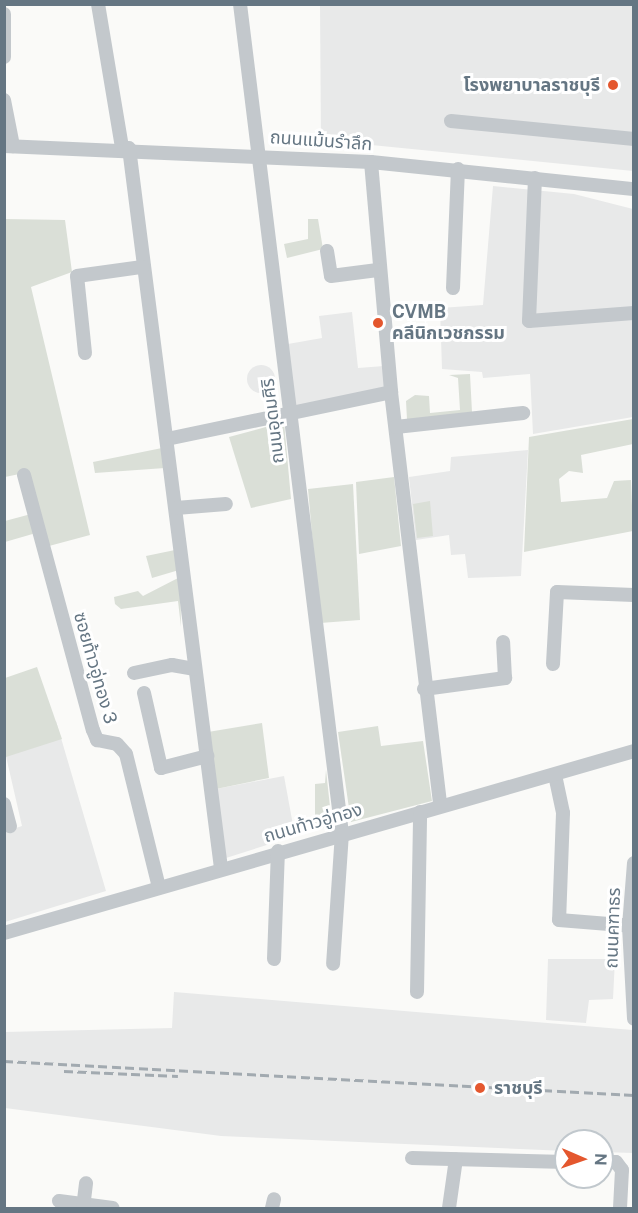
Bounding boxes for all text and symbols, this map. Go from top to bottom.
place label: โรงพยาบาลราชบุรี [463,74,600,96]
marker: โรงพยาบาลราชบุรี [604,76,622,94]
street label: ถนนแม้นรำลึก [269,127,373,155]
place label: CVMB คลีนิกเวชกรรม [392,302,505,344]
marker: CVMB คลีนิกเวชกรรม [369,314,387,332]
street label: ถนนอุดมศิริ [257,377,289,465]
street label: ซอยท้าวอู่ทอง 3 [69,610,121,726]
street label: ถนนท้าวอู่ทอง [261,799,365,847]
street label: ถนนคฑาธร [601,887,625,969]
place label: ราชบุรี [494,1077,543,1099]
marker: ราชบุรี [471,1079,489,1097]
north arrow [554,1129,614,1189]
text: N [591,1153,610,1166]

